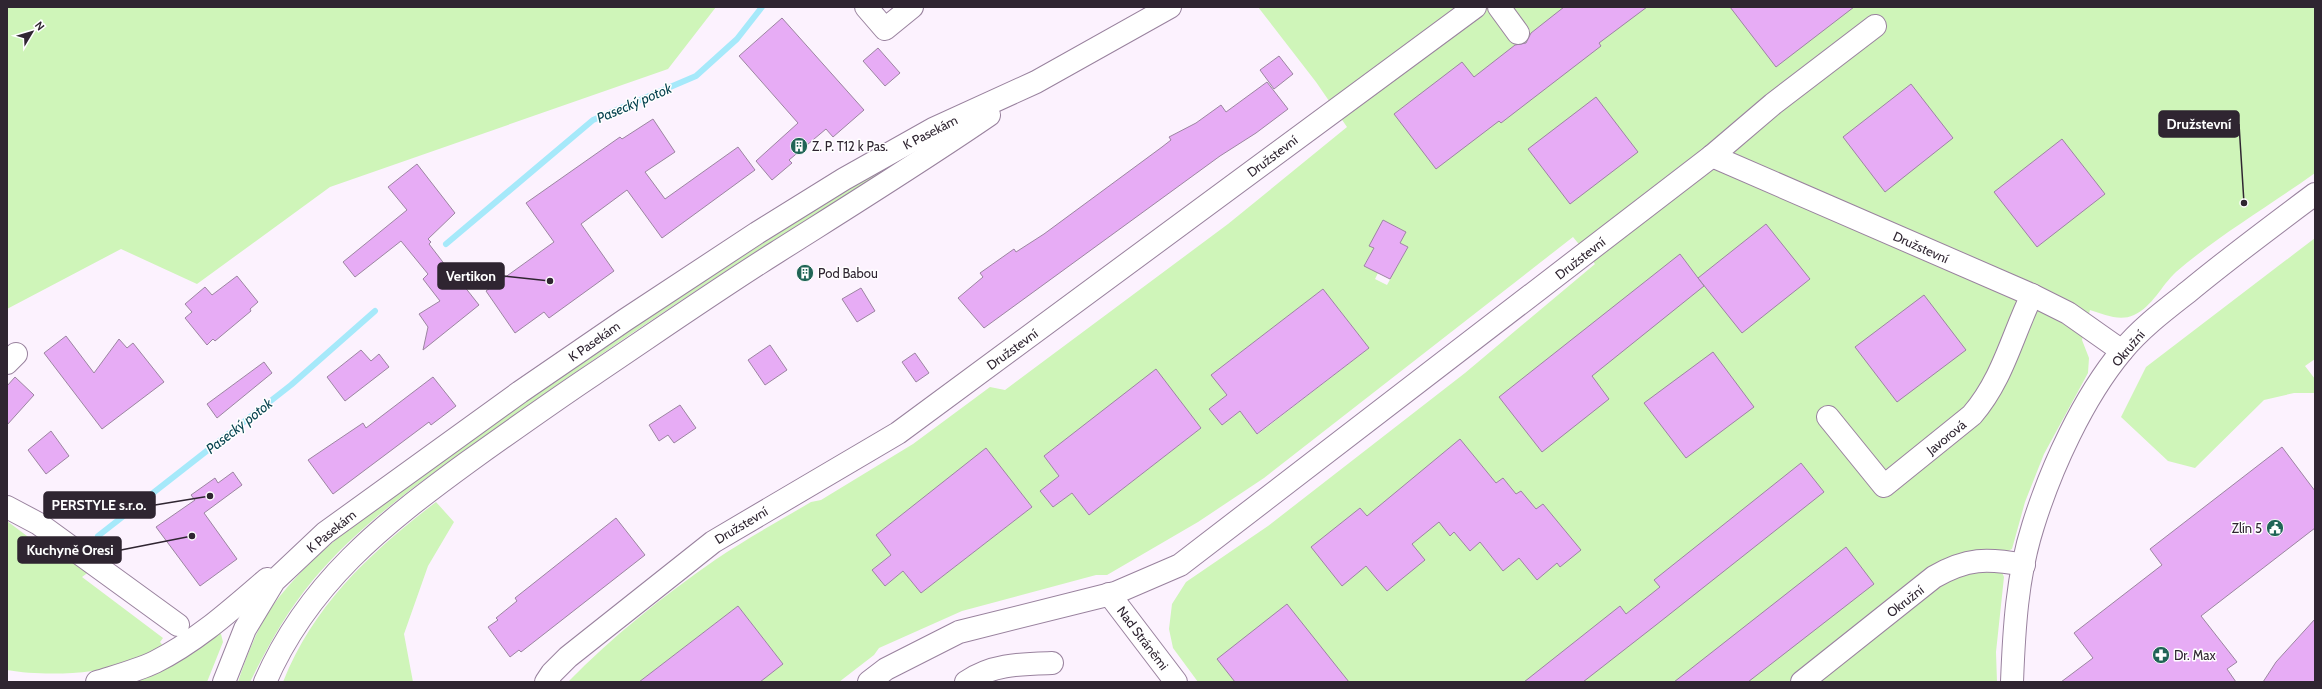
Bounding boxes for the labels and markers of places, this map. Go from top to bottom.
callout: Družstevní [2159,111,2239,137]
building icon: Z. P. T12 k Pas. [789,136,809,156]
place label: Z. P. T12 k Pas. [812,138,888,154]
callout: Vertikon [438,263,504,289]
building icon: Pod Babou [795,263,815,283]
place label: Pod Babou [818,265,878,281]
callout: PERSTYLE s.r.o. [44,492,155,518]
public building icon: Zlín 5 [2265,518,2285,538]
place label: Zlín 5 [2232,520,2262,536]
callout: Kuchyně Oresi [18,537,121,563]
pharmacy icon: Dr. Max [2151,645,2171,665]
place label: Dr. Max [2174,647,2216,663]

